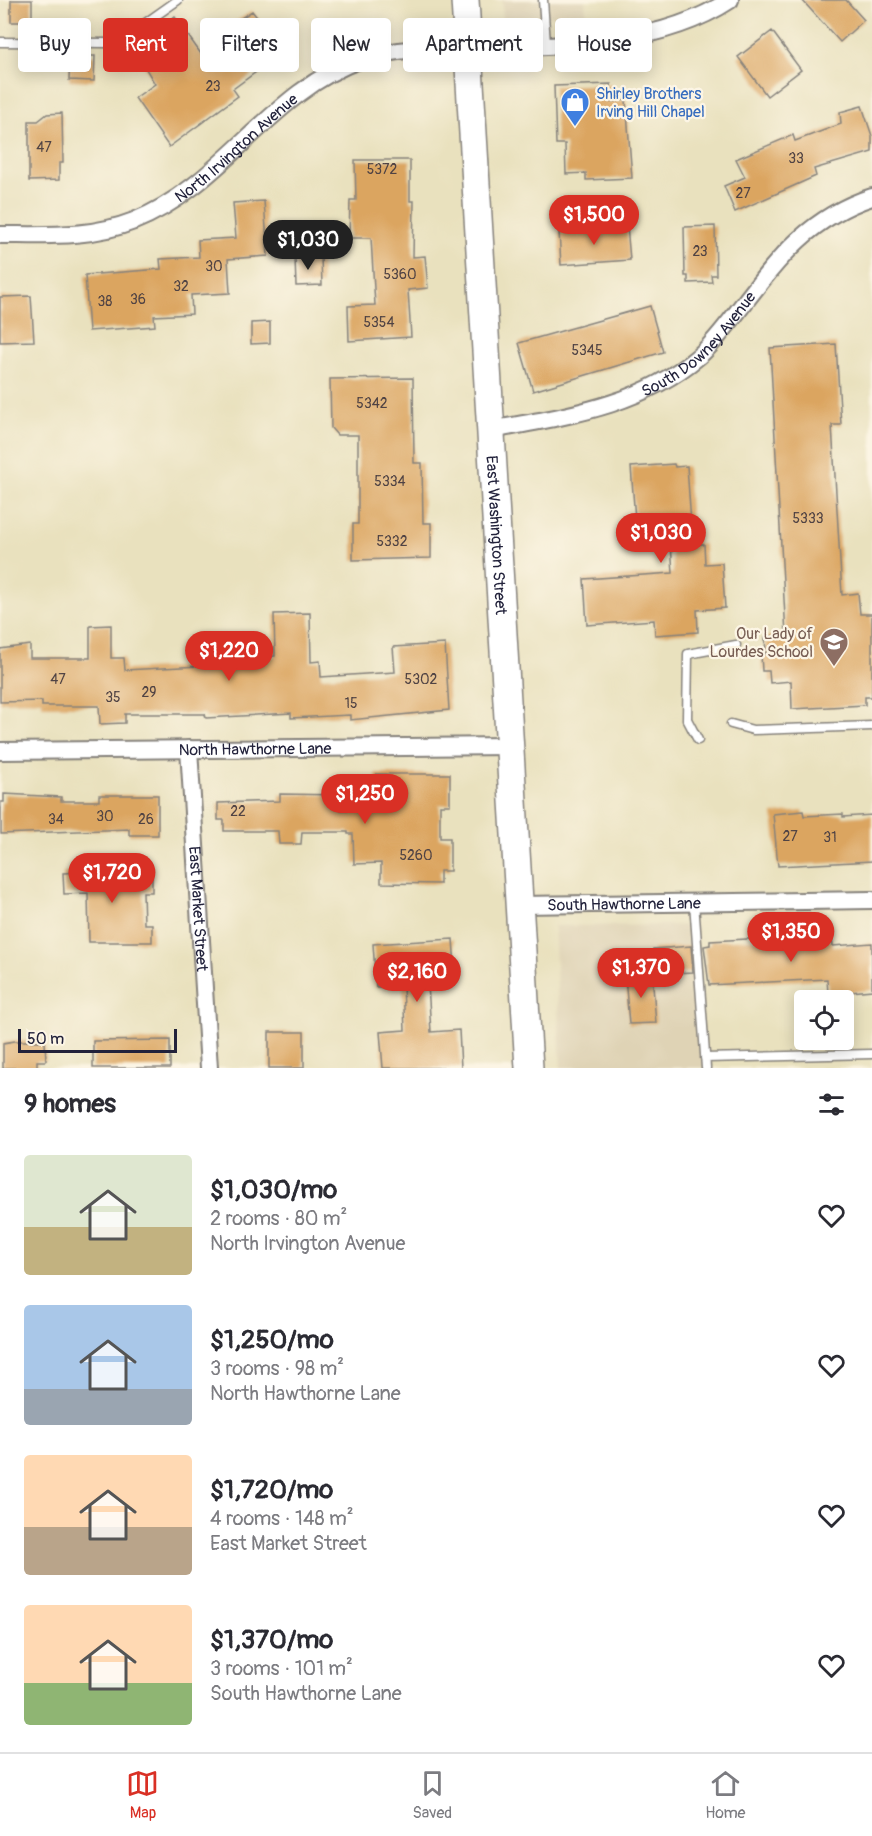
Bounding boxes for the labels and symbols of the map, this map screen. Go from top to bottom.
house number: 23 [205,78,221,95]
place label: Shirley Brothers Irving Hill Chapel [596,84,705,122]
shop icon: Shirley Brothers Irving Hill Chapel [559,86,591,128]
street label: North Irvington Avenue [171,89,302,207]
house number: 47 [36,139,52,156]
house number: 33 [788,150,804,167]
house number: 5372 [367,161,397,178]
house number: 27 [735,185,751,202]
pin: $1,500 [545,195,643,246]
pin: $1,030 [259,220,357,271]
house number: 23 [692,243,708,260]
house number: 30 [205,258,223,275]
house number: 5360 [383,266,417,283]
house number: 32 [173,278,189,295]
street label: South Downey Avenue [638,288,760,402]
house number: 36 [130,291,146,308]
house number: 38 [98,293,112,310]
house number: 5354 [363,314,395,331]
house number: 5345 [571,342,603,359]
house number: 5342 [356,395,388,412]
street label: East Washington Street [481,455,511,616]
house number: 5334 [374,473,406,490]
house number: 5333 [792,510,824,527]
pin: $1,030 [612,513,710,564]
house number: 5332 [376,533,408,550]
place label: Our Lady of Lourdes School [709,624,813,662]
school or university icon: Our Lady of Lourdes School [818,626,850,668]
pin: $1,220 [180,631,278,682]
house number: 47 [50,671,66,688]
house number: 5302 [405,671,438,688]
house number: 29 [141,684,157,701]
house number: 35 [105,689,121,706]
house number: 15 [344,695,358,712]
street label: North Hawthorne Lane [179,739,332,760]
pin: $1,250 [316,774,414,825]
house number: 22 [230,803,246,820]
house number: 30 [96,808,114,825]
house number: 34 [48,811,64,828]
house number: 26 [138,811,154,828]
house number: 27 [782,828,798,845]
house number: 31 [823,829,837,846]
street label: East Market Street [184,845,212,973]
house number: 5260 [399,847,433,864]
pin: $1,720 [63,853,161,904]
street label: South Hawthorne Lane [547,893,701,916]
pin: $1,350 [742,912,840,963]
pin: $1,370 [592,948,690,999]
pin: $2,160 [368,952,466,1003]
scale bar [18,1026,177,1054]

